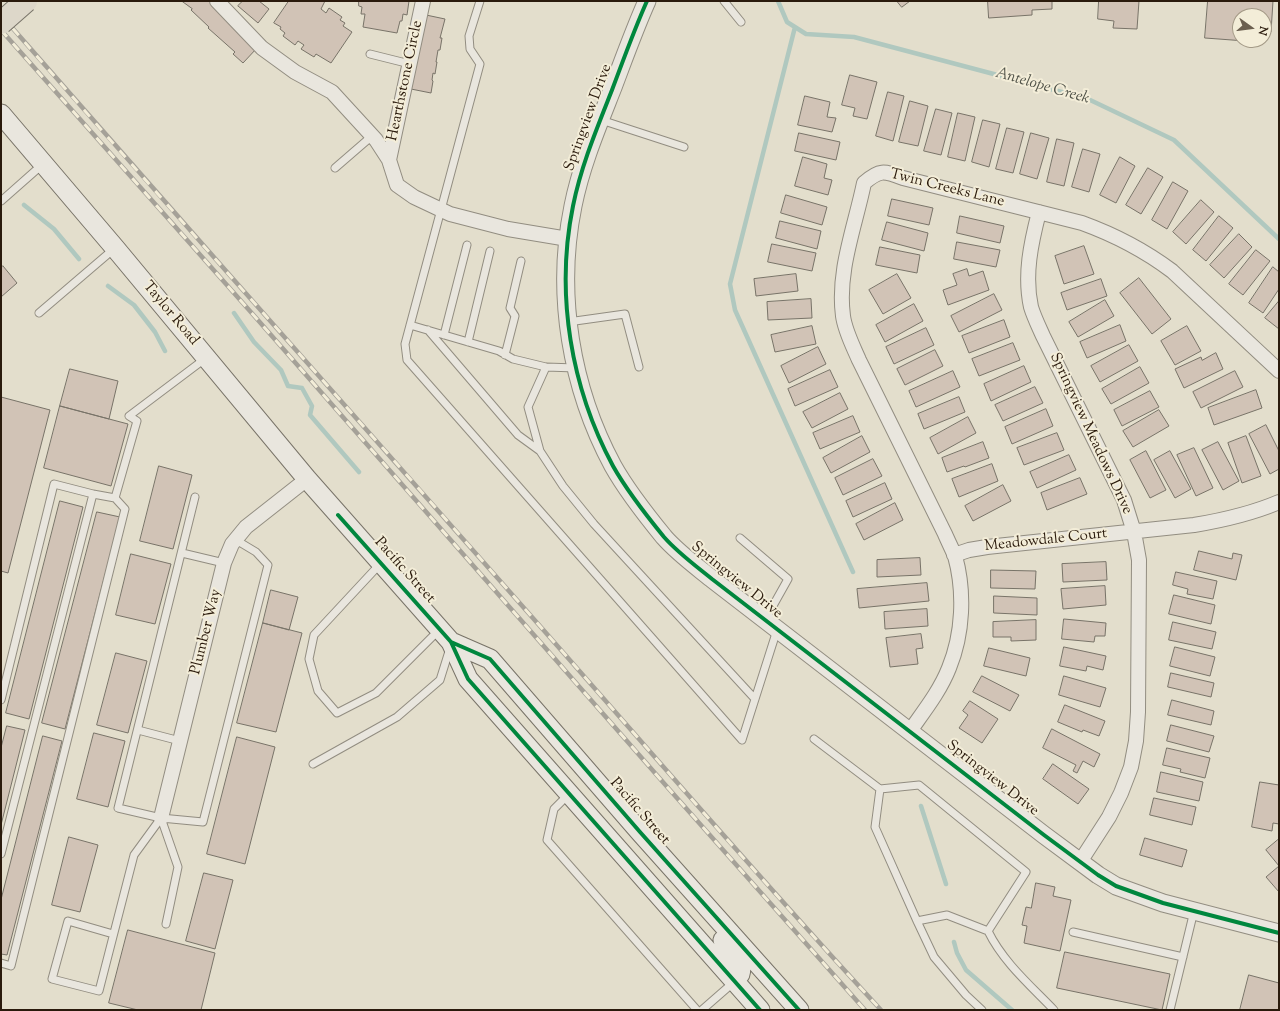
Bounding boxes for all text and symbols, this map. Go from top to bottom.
north arrow [1232,8,1272,48]
street label: Hearthstone Circle [384,19,428,143]
text: N [1254,24,1271,37]
street label: Springview Drive [561,62,617,174]
water label: Antelope Creek [993,64,1091,110]
street label: Twin Creeks Lane [888,166,1006,212]
street label: Taylor Road [138,278,202,350]
street label: Springview Meadows Drive [1045,350,1135,518]
street label: Meadowdale Court [984,526,1108,556]
street label: Pacific Street [370,534,438,608]
street label: Springview Drive [687,539,785,623]
street label: Plumber Way [188,587,226,677]
street label: Springview Drive [942,737,1042,821]
street label: Pacific Street [605,775,673,849]

